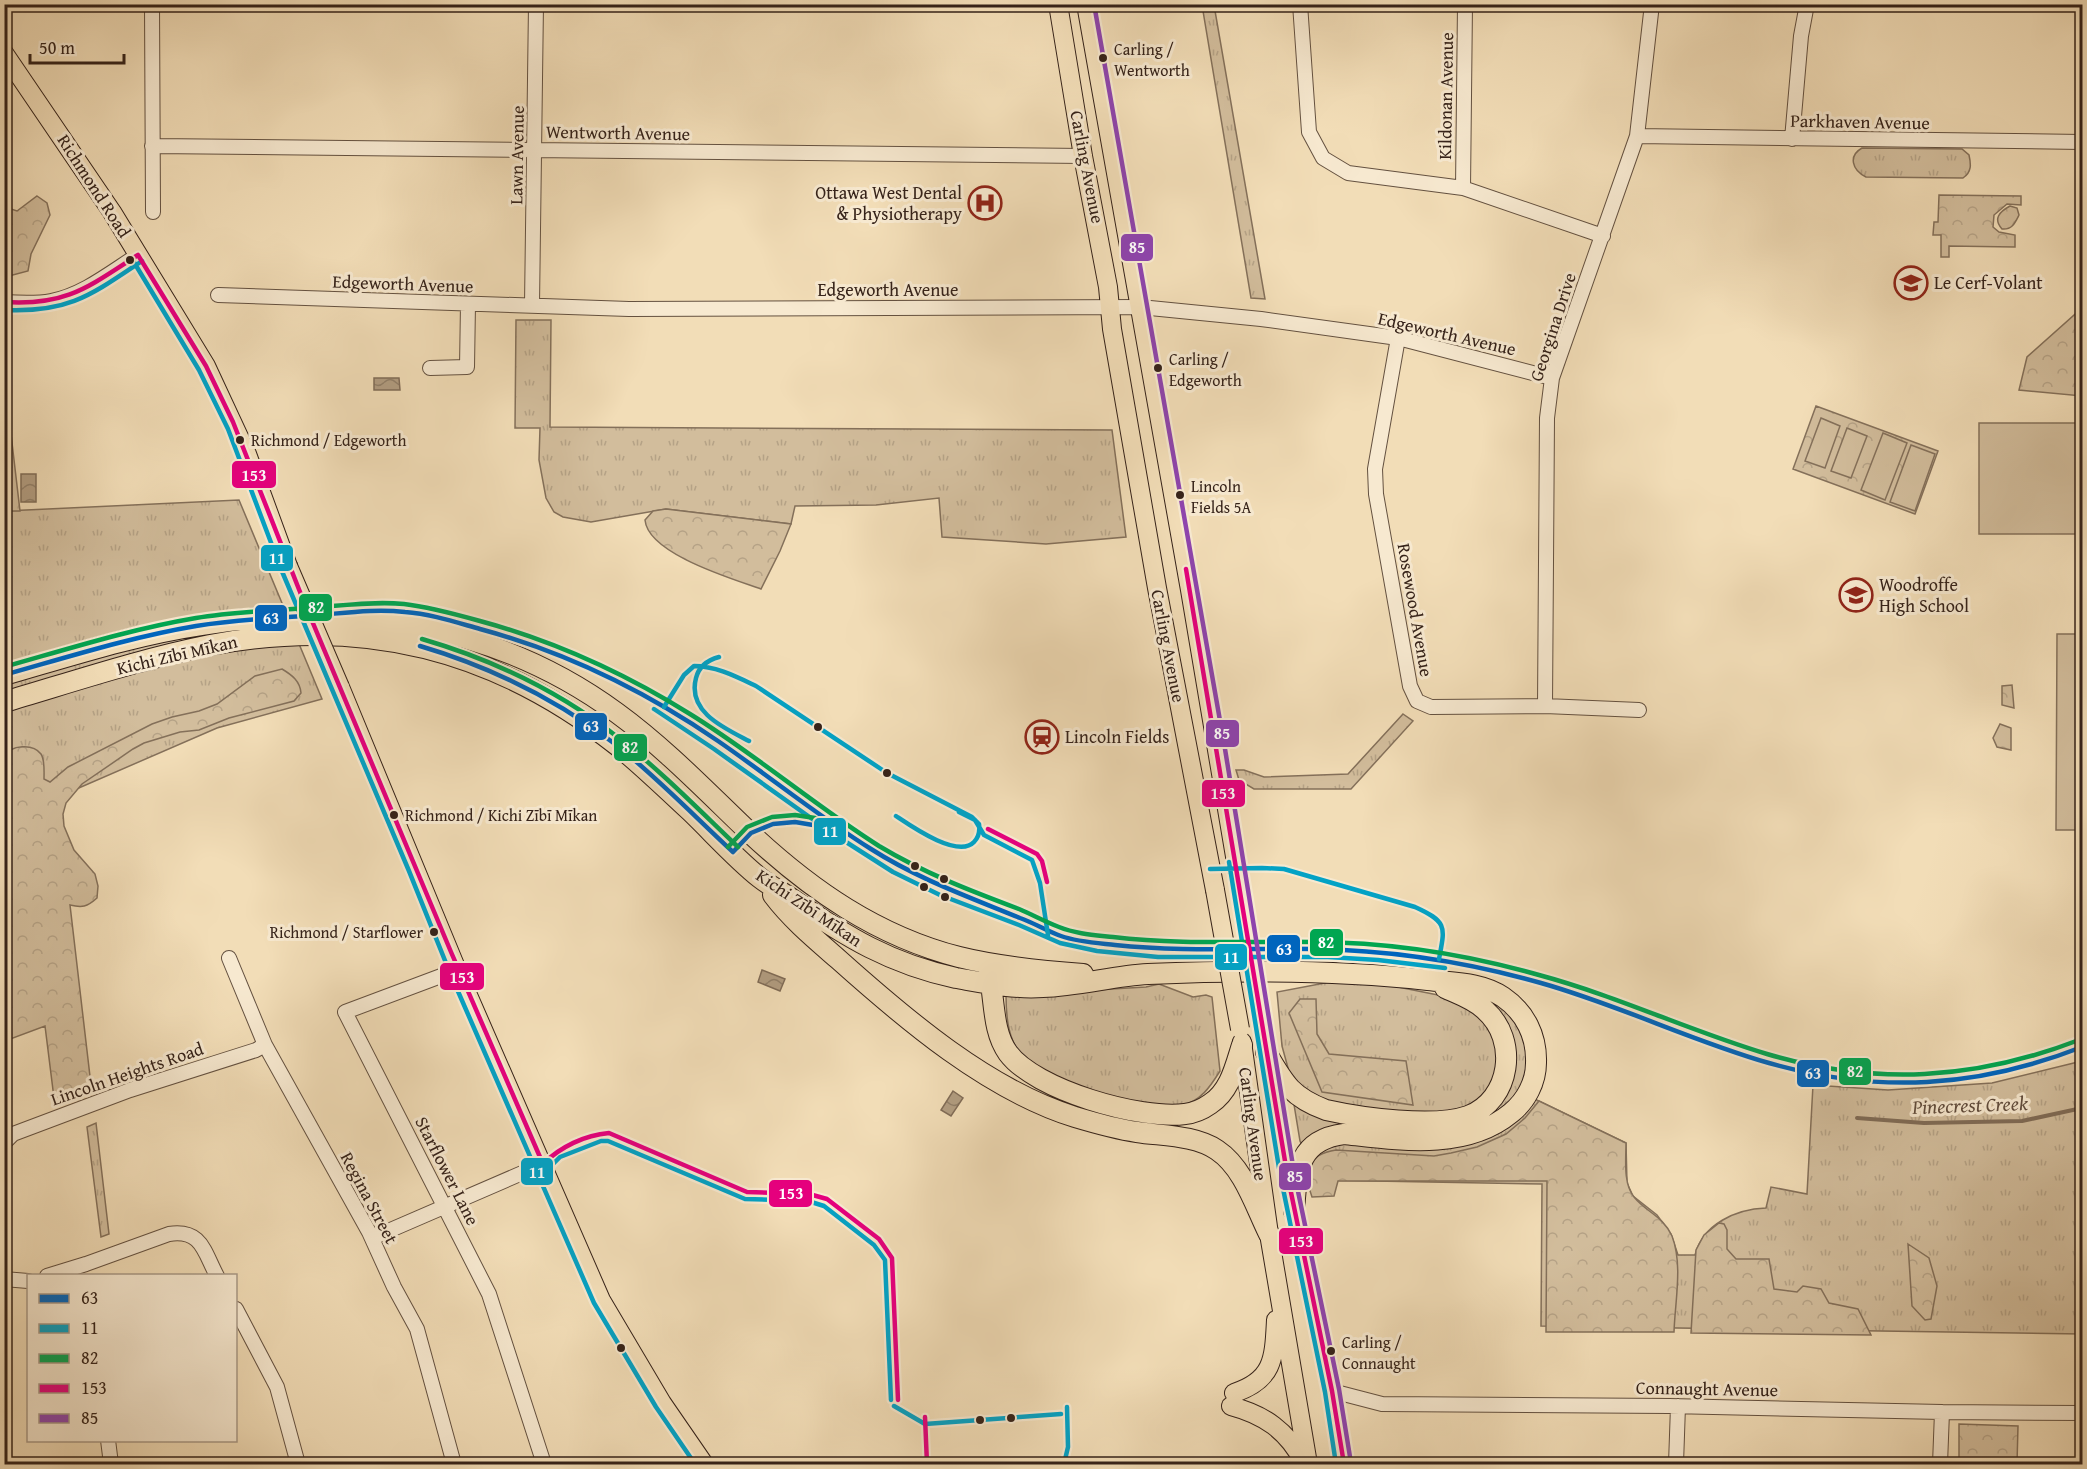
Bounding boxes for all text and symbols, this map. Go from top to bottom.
scale bar [30,27,124,65]
street label: Kildonan Avenue [1431,32,1460,160]
text: 50 m [39,34,75,61]
place label: Carling / Wentworth [1114,37,1190,82]
marker: Carling / Wentworth [1097,52,1109,64]
street label: Lawn Avenue [502,105,531,205]
street label: Parkhaven Avenue [1790,107,1930,136]
street label: Carling Avenue [1063,108,1112,226]
street label: Wentworth Avenue [546,118,690,147]
street label: Richmond Road [51,129,138,243]
place label: Ottawa West Dental & Physiotherapy [815,179,962,227]
hospital icon: Ottawa West Dental & Physiotherapy [967,185,1003,221]
line badge: 85 [1120,233,1154,262]
text: 85 [1129,235,1145,259]
unlabelled marker [124,254,136,266]
school or university icon: Le Cerf-Volant [1893,265,1929,301]
street label: Edgeworth Avenue [332,268,474,299]
street label: Georgina Drive [1522,269,1583,385]
place label: Le Cerf-Volant [1934,269,2043,296]
street label: Edgeworth Avenue [818,276,958,303]
street label: Edgeworth Avenue [1375,305,1519,363]
place label: Carling / Edgeworth [1169,347,1242,392]
marker: Carling / Edgeworth [1152,362,1164,374]
place label: Richmond / Edgeworth [251,428,407,452]
marker: Richmond / Edgeworth [234,434,246,446]
line badge: 153 [231,460,277,489]
text: 153 [242,463,266,487]
place label: Lincoln Fields 5A [1191,474,1251,519]
marker: Lincoln Fields 5A [1174,489,1186,501]
street label: Rosewood Avenue [1390,541,1441,679]
line badge: 11 [260,544,294,572]
text: 11 [269,546,285,570]
place label: Woodroffe High School [1879,571,1969,619]
school or university icon: Woodroffe High School [1838,577,1874,613]
street label: Carling Avenue [1144,587,1193,705]
line badge: 82 [298,593,333,622]
text: 82 [308,595,324,619]
line badge: 63 [254,604,288,632]
text: 63 [263,606,279,630]
street label: Kichi Zībī Mīkan [114,628,240,682]
line badge: 63 [574,712,608,741]
text: 63 [583,714,599,738]
station icon: Lincoln Fields [1024,719,1060,755]
line badge: 85 [1205,719,1240,748]
unlabelled marker [812,721,824,733]
text: 85 [1214,721,1230,745]
place label: Lincoln Fields [1065,723,1169,750]
line badge: 82 [613,733,648,762]
text: 82 [622,735,638,759]
unlabelled marker [881,767,893,779]
line badge: 153 [1201,779,1246,808]
text: 153 [1211,781,1235,805]
place label: Richmond / Kichi Zībī Mīkan [405,803,597,827]
marker: Richmond / Kichi Zībī Mīkan [388,809,400,821]
line badge: 11 [813,817,847,846]
text: 11 [822,819,838,843]
unlabelled marker [909,860,921,872]
street label: Kichi Zībī Mīkan [751,862,868,953]
unlabelled marker [938,873,950,885]
unlabelled marker [918,881,930,893]
unlabelled marker [939,891,951,903]
place label: Richmond / Starflower [270,920,423,944]
marker: Richmond / Starflower [428,926,440,938]
line badge: 82 [1309,928,1344,957]
text: 82 [1318,930,1334,954]
line badge: 63 [1266,934,1301,963]
text: 63 [1276,937,1292,961]
line badge: 11 [1214,943,1248,971]
text: 11 [1223,945,1239,969]
line badge: 153 [439,962,485,991]
text: 153 [450,965,474,989]
street label: Lincoln Heights Road [47,1035,207,1112]
line badge: 82 [1838,1057,1872,1086]
line badge: 63 [1796,1059,1830,1088]
text: 82 [1847,1059,1863,1083]
text: 63 [1805,1061,1821,1085]
street label: Carling Avenue [1232,1066,1275,1182]
water label: Pinecrest Creek [1911,1088,2029,1121]
street label: Starflower Lane [408,1112,486,1230]
street label: Regina Street [334,1147,405,1249]
line badge: 11 [520,1157,554,1186]
text: 11 [529,1160,545,1184]
line badge: 85 [1278,1162,1312,1191]
text: 85 [1287,1164,1303,1188]
line badge: 153 [768,1179,813,1208]
text: 153 [779,1181,803,1205]
line badge: 153 [1278,1227,1324,1255]
text: 153 [1289,1229,1313,1253]
legend [27,1274,237,1442]
text: 63 [81,1284,98,1311]
text: 11 [81,1314,98,1341]
place label: Carling / Connaught [1342,1330,1416,1375]
unlabelled marker [615,1342,627,1354]
text: 82 [81,1344,98,1371]
marker: Carling / Connaught [1325,1345,1337,1357]
text: 153 [81,1374,107,1401]
street label: Connaught Avenue [1636,1374,1778,1403]
text: 85 [81,1404,98,1431]
unlabelled marker [1005,1412,1017,1424]
unlabelled marker [974,1414,986,1426]

